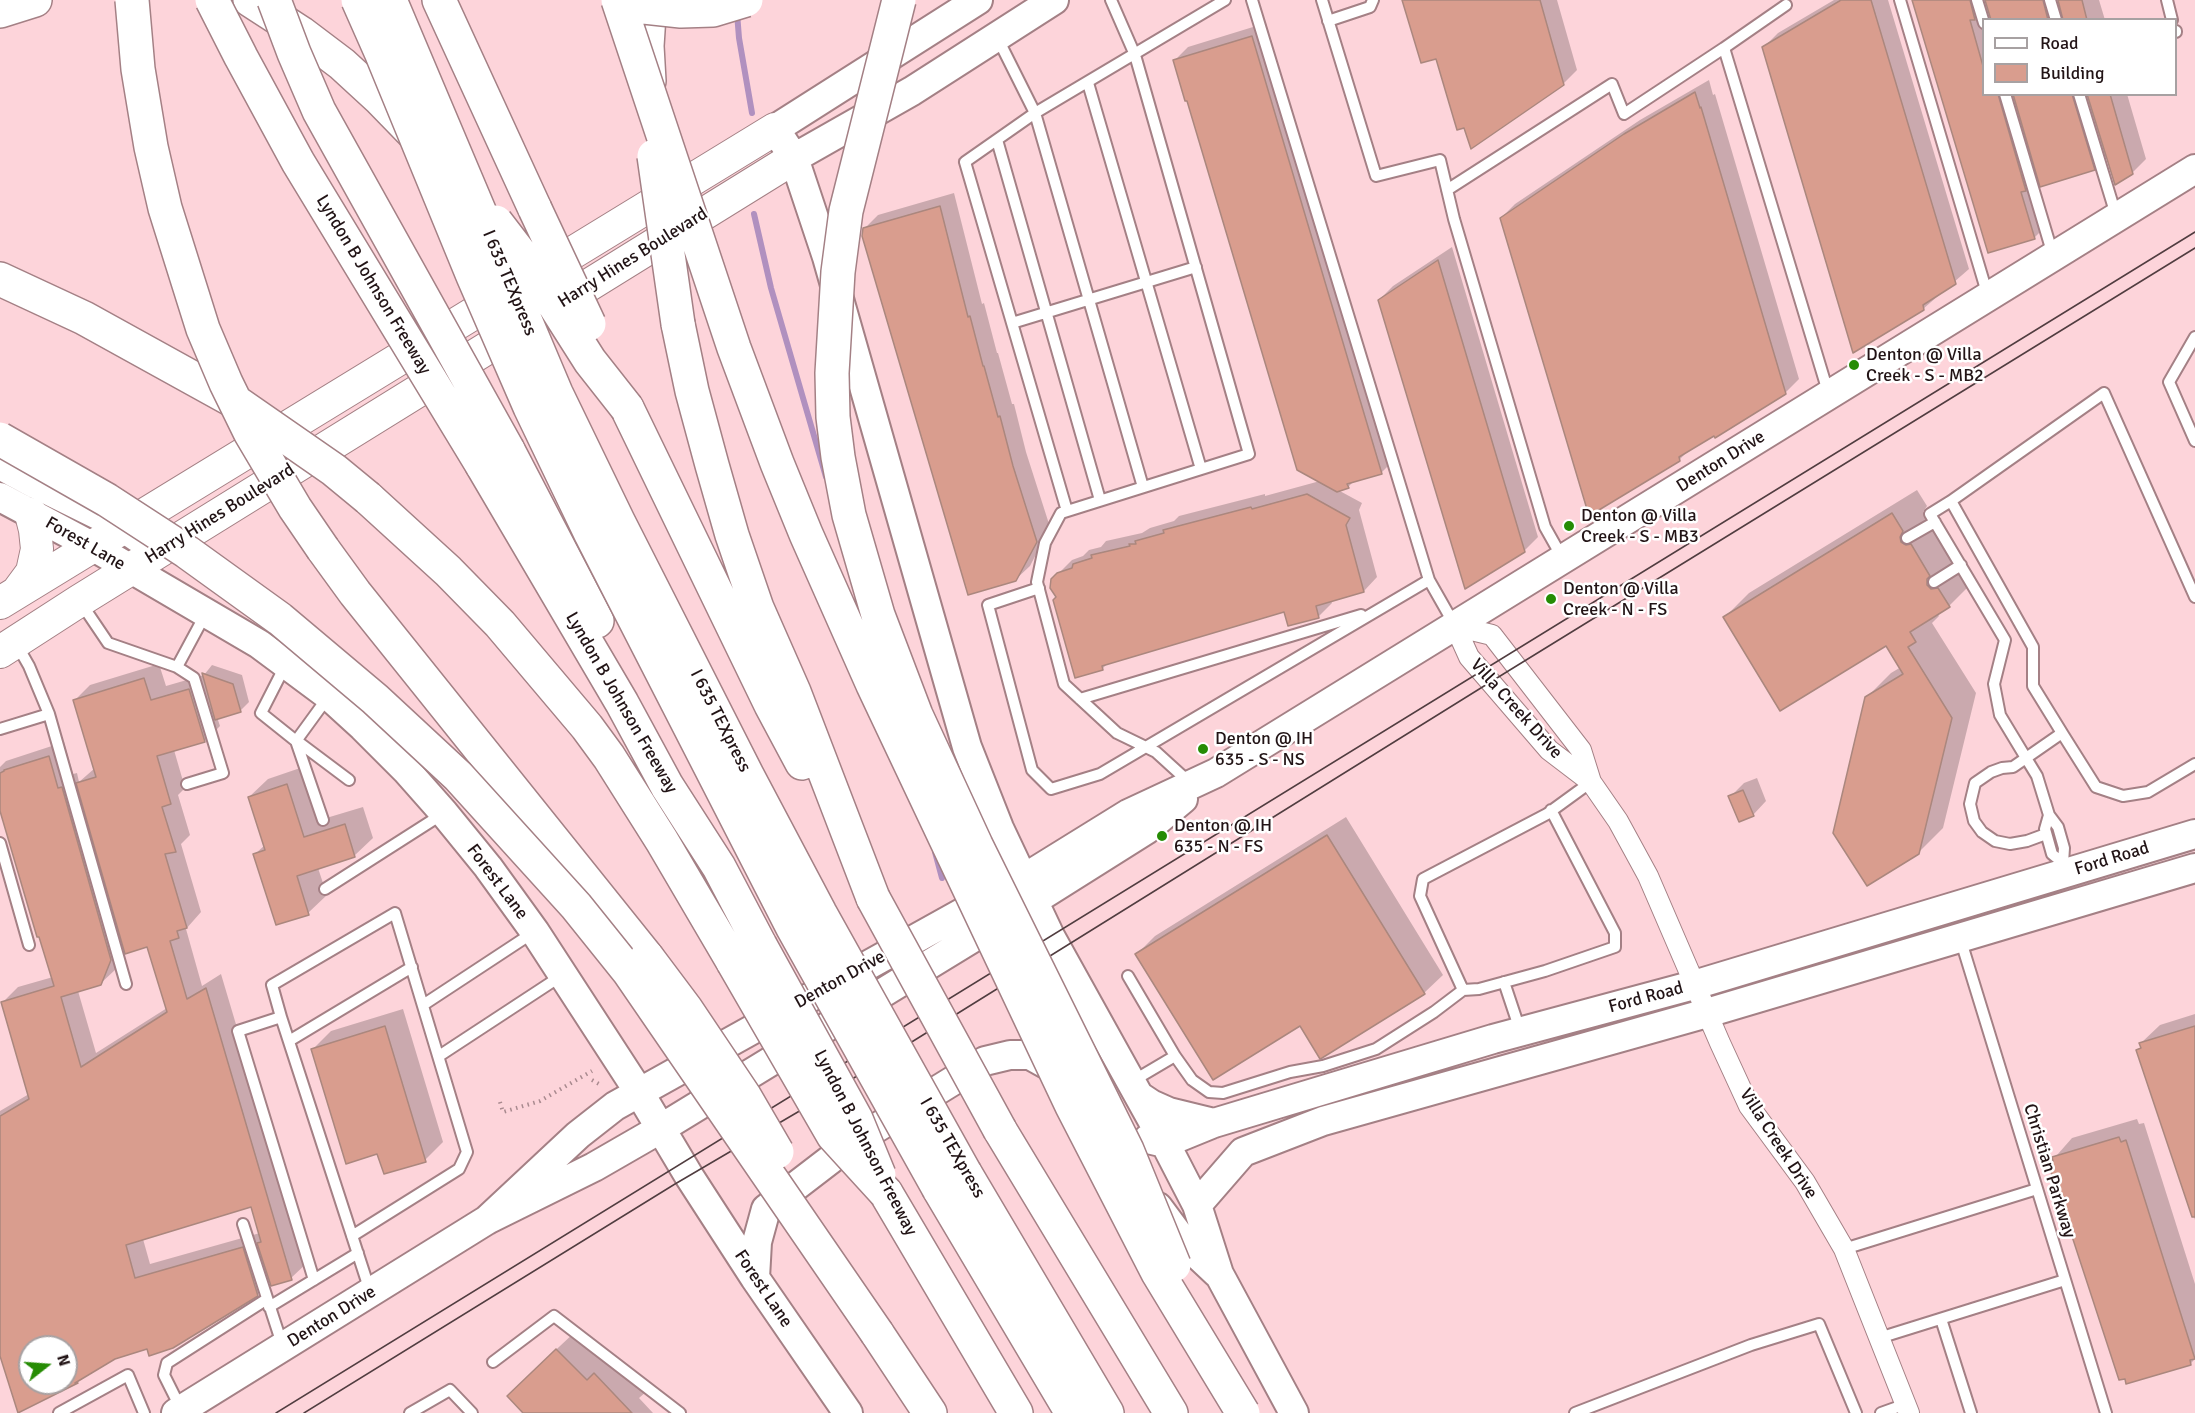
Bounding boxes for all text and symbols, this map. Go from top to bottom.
legend [1982,18,2177,96]
text: Road [2040,32,2079,54]
text: Building [2040,62,2104,84]
street label: Lyndon B Johnson Freeway [311,191,435,379]
street label: Harry Hines Boulevard [554,203,712,313]
street label: I 635 TEXpress [477,227,541,339]
place label: Denton @ Villa Creek - S - MB2 [1866,344,1984,386]
marker: Denton @ Villa Creek - S - MB2 [1847,358,1861,372]
street label: Denton Drive [1673,426,1769,498]
street label: Harry Hines Boulevard [141,459,299,569]
place label: Denton @ Villa Creek - S - MB3 [1581,505,1699,548]
street label: Forest Lane [41,512,129,576]
marker: Denton @ Villa Creek - S - MB3 [1562,519,1576,533]
place label: Denton @ Villa Creek - N - FS [1563,578,1679,620]
marker: Denton @ Villa Creek - N - FS [1544,592,1558,606]
street label: Lyndon B Johnson Freeway [560,609,682,797]
street label: Villa Creek Drive [1465,655,1567,763]
street label: I 635 TEXpress [685,666,755,776]
place label: Denton @ IH 635 - S - NS [1215,728,1313,771]
marker: Denton @ IH 635 - S - NS [1196,742,1210,756]
place label: Denton @ IH 635 - N - FS [1174,815,1272,858]
marker: Denton @ IH 635 - N - FS [1155,829,1169,843]
street label: Ford Road [2072,837,2152,881]
street label: Forest Lane [462,840,532,924]
street label: Denton Drive [791,946,889,1014]
street label: Ford Road [1606,978,1686,1018]
street label: Lyndon B Johnson Freeway [809,1047,921,1239]
street label: Villa Creek Drive [1734,1085,1822,1203]
street label: I 635 TEXpress [915,1094,989,1202]
street label: Christian Parkway [2018,1101,2080,1241]
street label: Forest Lane [729,1246,797,1332]
street label: Denton Drive [284,1281,380,1353]
north arrow [18,1335,78,1395]
text: N [52,1352,74,1369]

